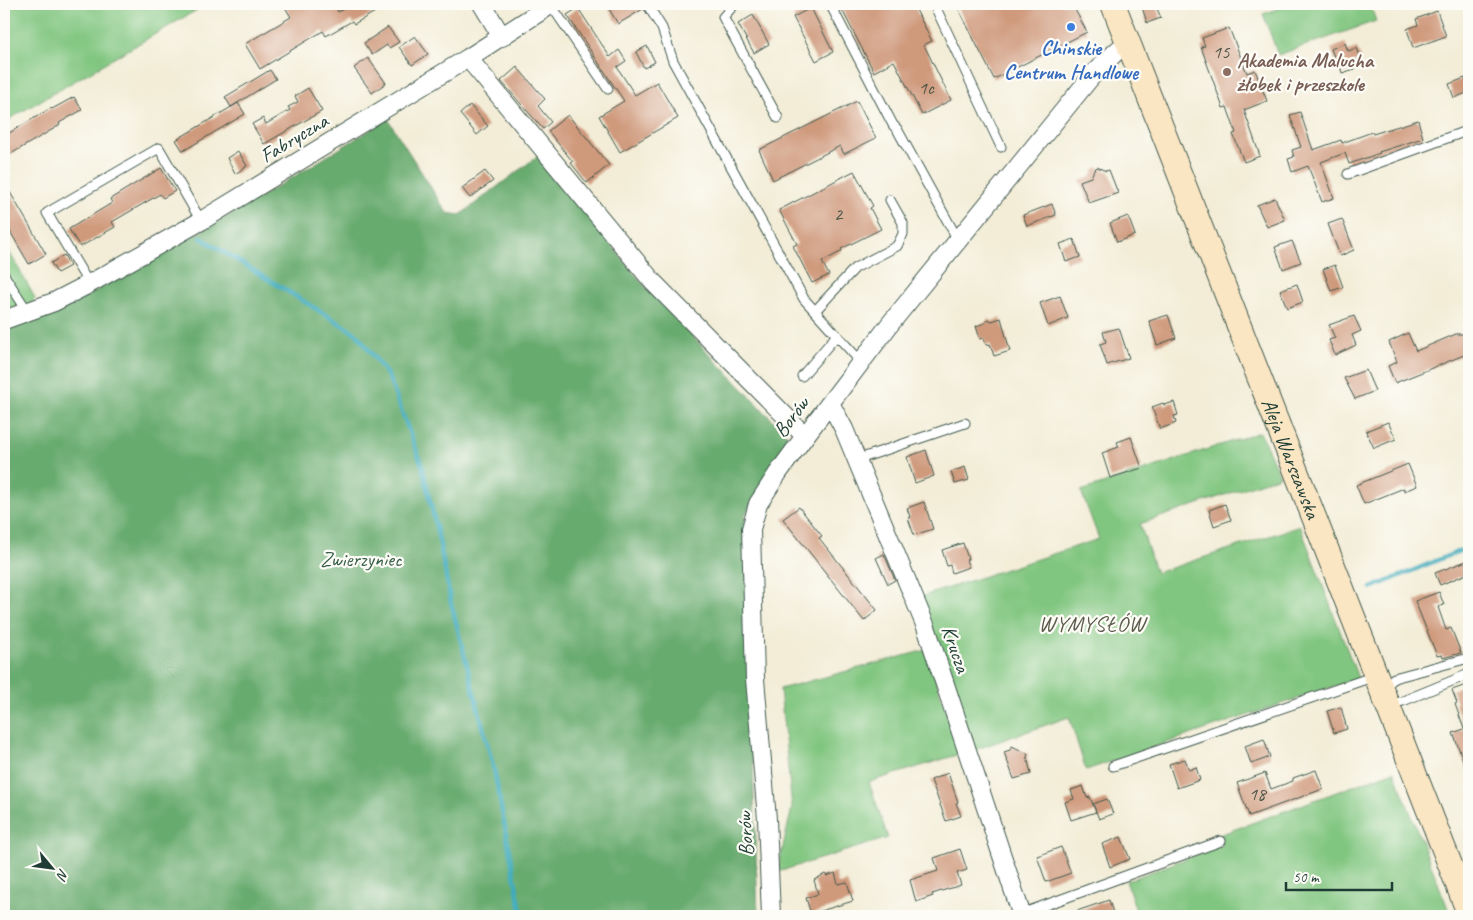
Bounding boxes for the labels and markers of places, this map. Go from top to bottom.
marker: Chinskie Centrum Handlowe [1065,21,1077,33]
place label: Chinskie Centrum Handlowe [1004,35,1140,85]
place label: Akademia Malucha żłobek i przeszkole [1237,47,1375,97]
marker: Akademia Malucha żłobek i przeszkole [1221,66,1233,78]

